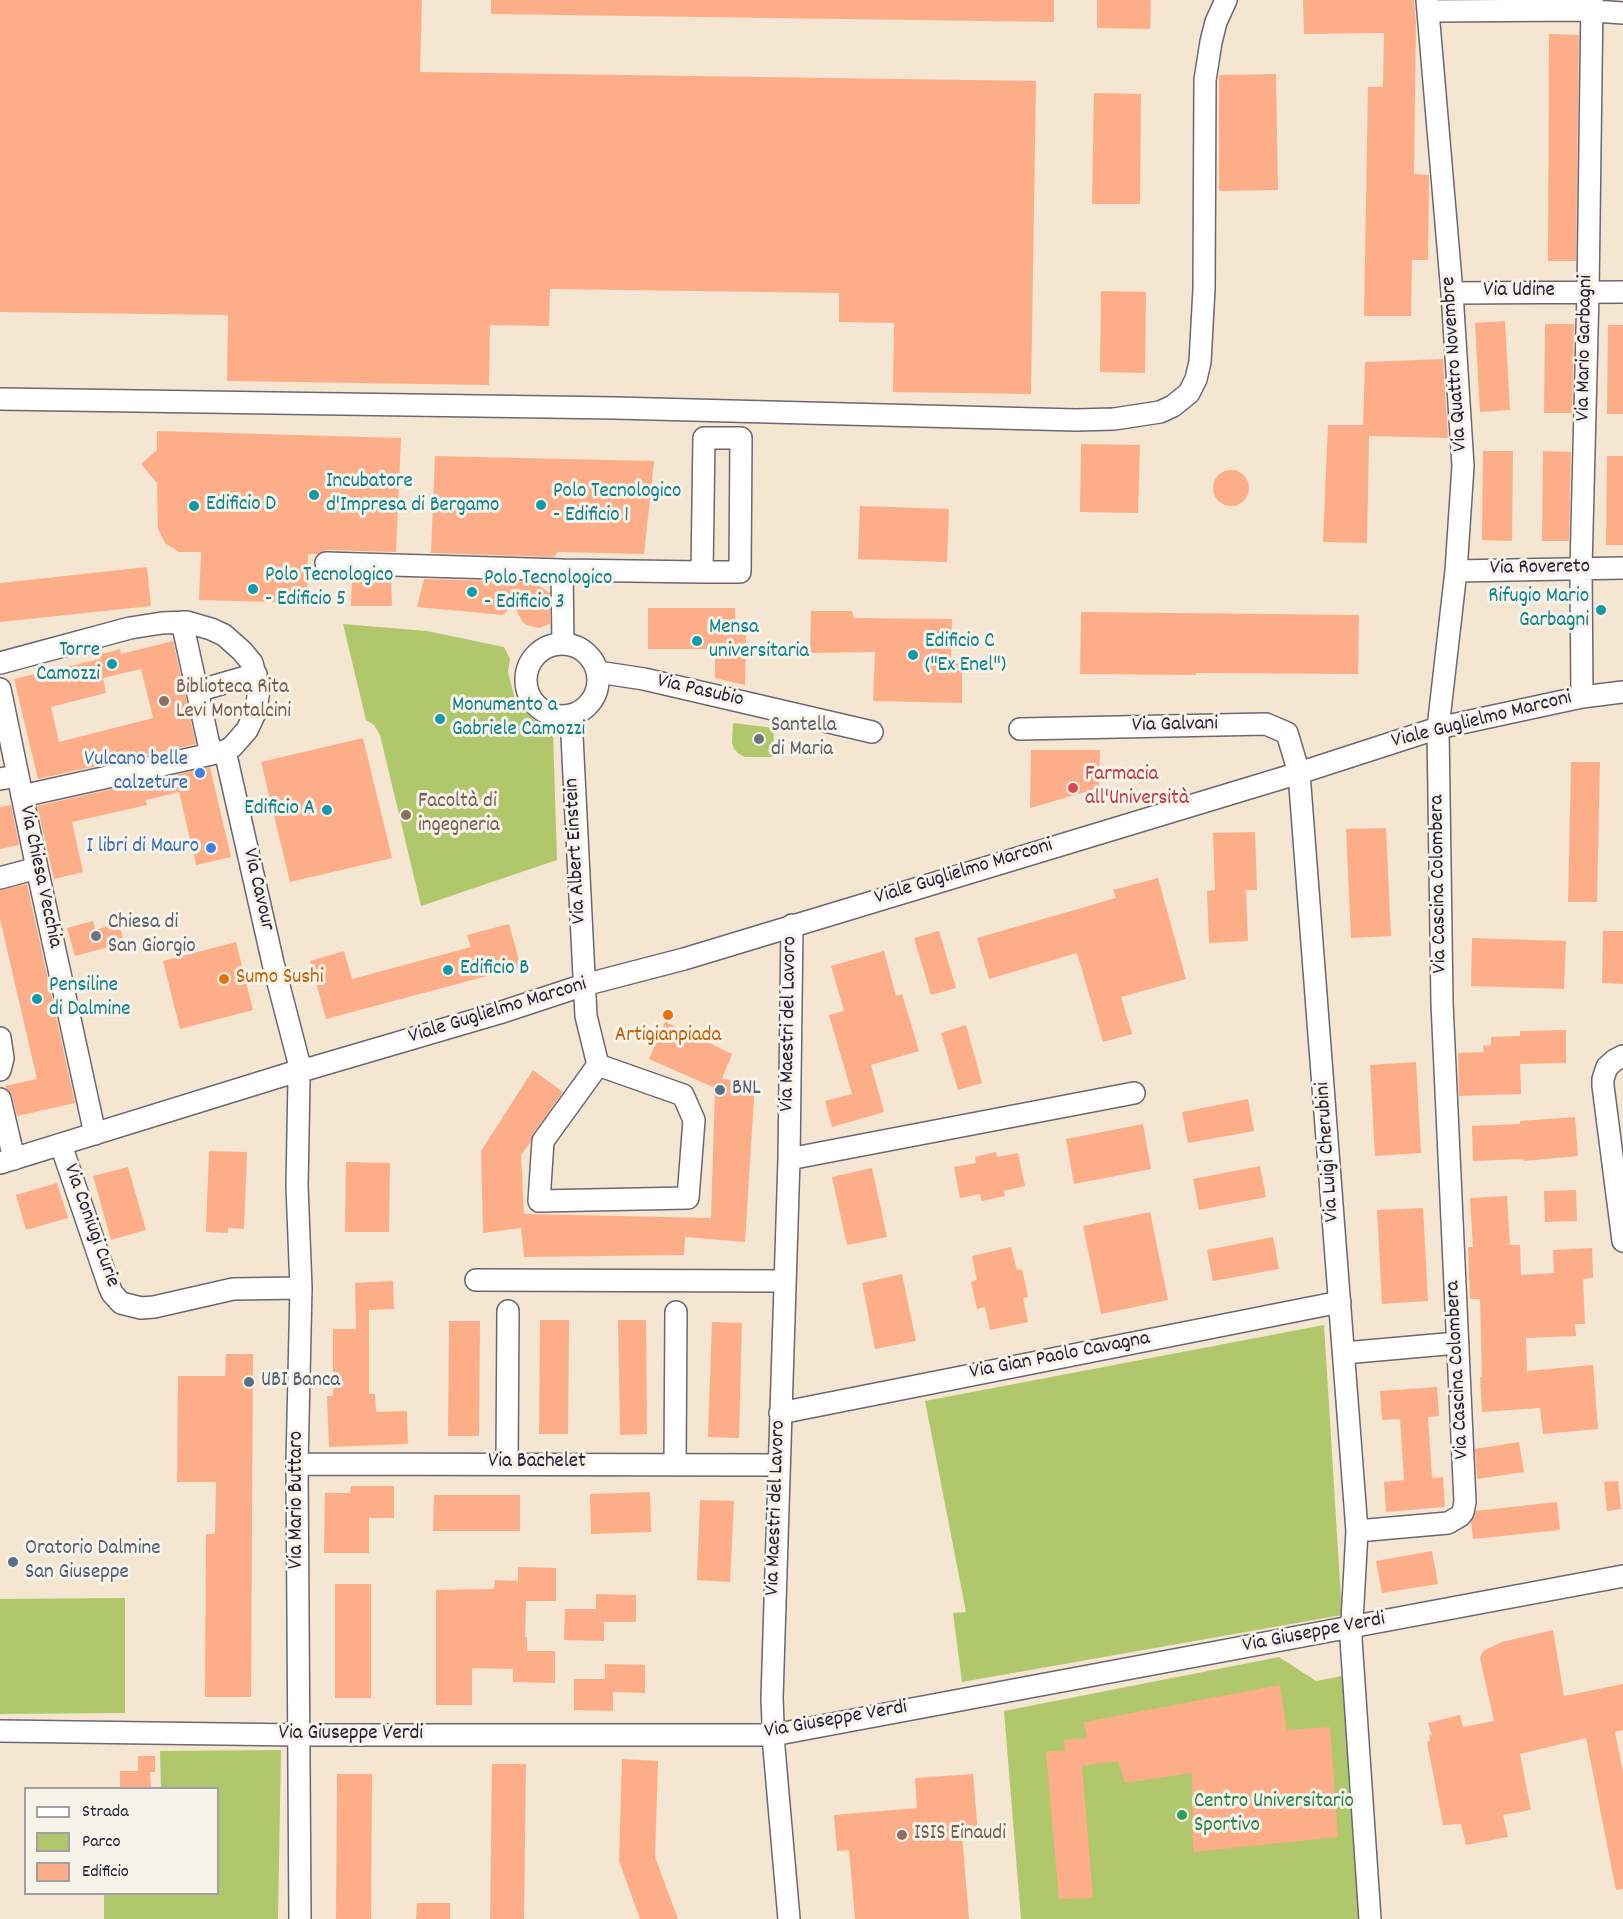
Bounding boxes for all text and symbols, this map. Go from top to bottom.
street label: Via Mario Garbagni [1572,275,1600,421]
street label: Via Quattro Novembre [1437,276,1475,452]
street label: Via Udine [1483,279,1555,305]
place label: Incubatore d'Impresa di Bergamo [326,470,499,520]
place label: Polo Tecnologico - Edificio 1 [553,480,681,530]
marker: Incubatore d'Impresa di Bergamo [307,488,321,502]
place label: Edificio D [206,493,276,519]
marker: Polo Tecnologico - Edificio 1 [534,498,548,512]
marker: Edificio D [187,499,201,513]
street label: Via Rovereto [1490,556,1590,582]
place label: Polo Tecnologico - Edificio 5 [265,564,393,614]
place label: Polo Tecnologico - Edificio 3 [484,567,612,617]
marker: Polo Tecnologico - Edificio 5 [246,582,260,596]
marker: Polo Tecnologico - Edificio 3 [465,585,479,599]
place label: Rifugio Mario Garbagni [1488,585,1589,635]
marker: Rifugio Mario Garbagni [1594,603,1608,617]
place label: Mensa universitaria [709,616,809,666]
place label: Edificio C ("Ex Enel") [925,630,1006,680]
marker: Mensa universitaria [690,634,704,648]
place label: Torre Camozzi [36,639,100,689]
marker: Edificio C ("Ex Enel") [906,648,920,662]
marker: Torre Camozzi [105,657,119,671]
street label: Via Pasubio [654,670,746,714]
place label: Biblioteca Rita Levi Montalcini [176,676,291,726]
street label: Viale Guglielmo Marconi [1389,686,1575,756]
marker: Biblioteca Rita Levi Montalcini [157,694,171,708]
place label: Monumento a Gabriele Camozzi [452,694,585,744]
marker: Monumento a Gabriele Camozzi [433,712,447,726]
street label: Via Galvani [1132,713,1218,739]
place label: Santella di Maria [771,714,837,764]
marker: Santella di Maria [752,732,766,746]
place label: Vulcano belle calzeture [84,748,188,798]
place label: Farmacia all'Università [1085,763,1189,813]
marker: Vulcano belle calzeture [193,766,207,780]
street label: Via Albert Einstein [561,777,593,925]
marker: Farmacia all'Università [1066,781,1080,795]
place label: Facoltà di ingegneria [418,790,500,840]
street label: Via Cascina Colombera [1426,794,1454,974]
place label: Edificio A [244,797,315,823]
marker: Edificio A [320,803,334,817]
street label: Via Chiesa Vecchia [12,804,66,950]
marker: Facoltà di ingegneria [399,808,413,822]
street label: Viale Guglielmo Marconi [872,834,1056,912]
place label: I libri di Mauro [86,835,199,861]
marker: I libri di Mauro [204,841,218,855]
street label: Via Cavour [235,846,279,934]
place label: Chiesa di San Giorgio [108,911,196,961]
marker: Chiesa di San Giorgio [89,929,103,943]
street label: Via Maestri del Lavoro [776,936,804,1112]
place label: Edificio B [460,957,529,983]
marker: Edificio B [441,963,455,977]
place label: Sumo Sushi [236,966,324,992]
marker: Sumo Sushi [217,972,231,986]
street label: Viale Guglielmo Marconi [406,973,590,1051]
place label: Pensiline di Dalmine [49,974,130,1024]
marker: Pensiline di Dalmine [30,992,44,1006]
marker: Artigianpiada [661,1008,675,1022]
place label: Artigianpiada [615,1024,721,1050]
place label: BNL [732,1077,761,1103]
street label: Via Luigi Cherubini [1312,1081,1346,1223]
marker: BNL [713,1083,727,1097]
street label: Via Coniugi Curie [56,1161,124,1291]
street label: Via Cascina Colombera [1442,1280,1476,1460]
street label: Via Gian Paolo Cavagna [968,1327,1152,1387]
place label: UBI Banca [261,1369,340,1395]
marker: UBI Banca [242,1375,256,1389]
street label: Via Maestri del Lavoro [761,1420,793,1596]
street label: Via Mario Buttaro [285,1431,311,1569]
street label: Via Bachelet [488,1450,586,1476]
place label: Oratorio Dalmine San Giuseppe [25,1537,160,1587]
marker: Oratorio Dalmine San Giuseppe [6,1555,20,1569]
street label: Via Giuseppe Verdi [1241,1608,1387,1660]
street label: Via Giuseppe Verdi [763,1696,909,1746]
street label: Via Giuseppe Verdi [279,1722,423,1748]
legend [24,1787,219,1895]
place label: Centro Universitario Sportivo [1194,1790,1354,1840]
text: Strada [82,1800,129,1825]
marker: Centro Universitario Sportivo [1175,1808,1189,1822]
place label: ISIS Einaudi [914,1822,1006,1848]
marker: ISIS Einaudi [895,1828,909,1842]
text: Parco [82,1830,121,1855]
text: Edificio [82,1860,129,1885]

